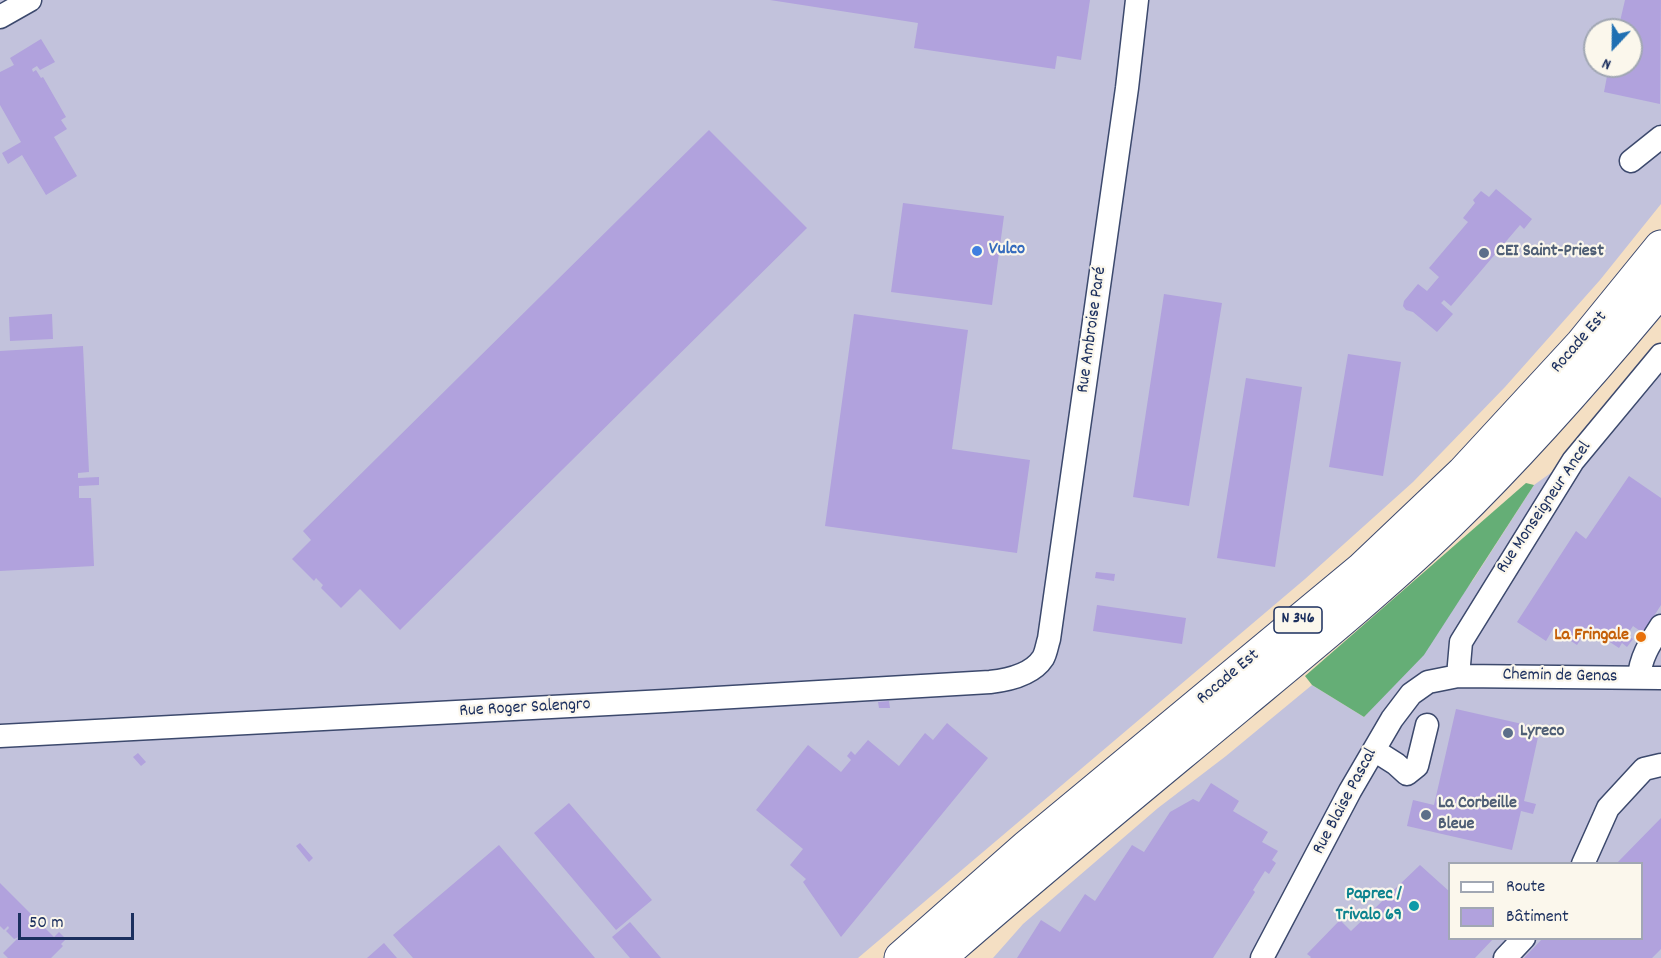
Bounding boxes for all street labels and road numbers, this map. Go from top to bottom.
street label: Rue Ambroise Paré [1073,266,1113,394]
street label: Rocade Est [1547,307,1613,379]
street label: Rue Monseigneur Ancel [1493,438,1597,578]
road number: N 346 [1274,607,1322,633]
street label: Rocade Est [1193,646,1265,710]
street label: Chemin de Genas [1502,665,1618,689]
street label: Rue Roger Salengro [459,695,591,723]
street label: Rue Blaise Pascal [1309,745,1383,859]

